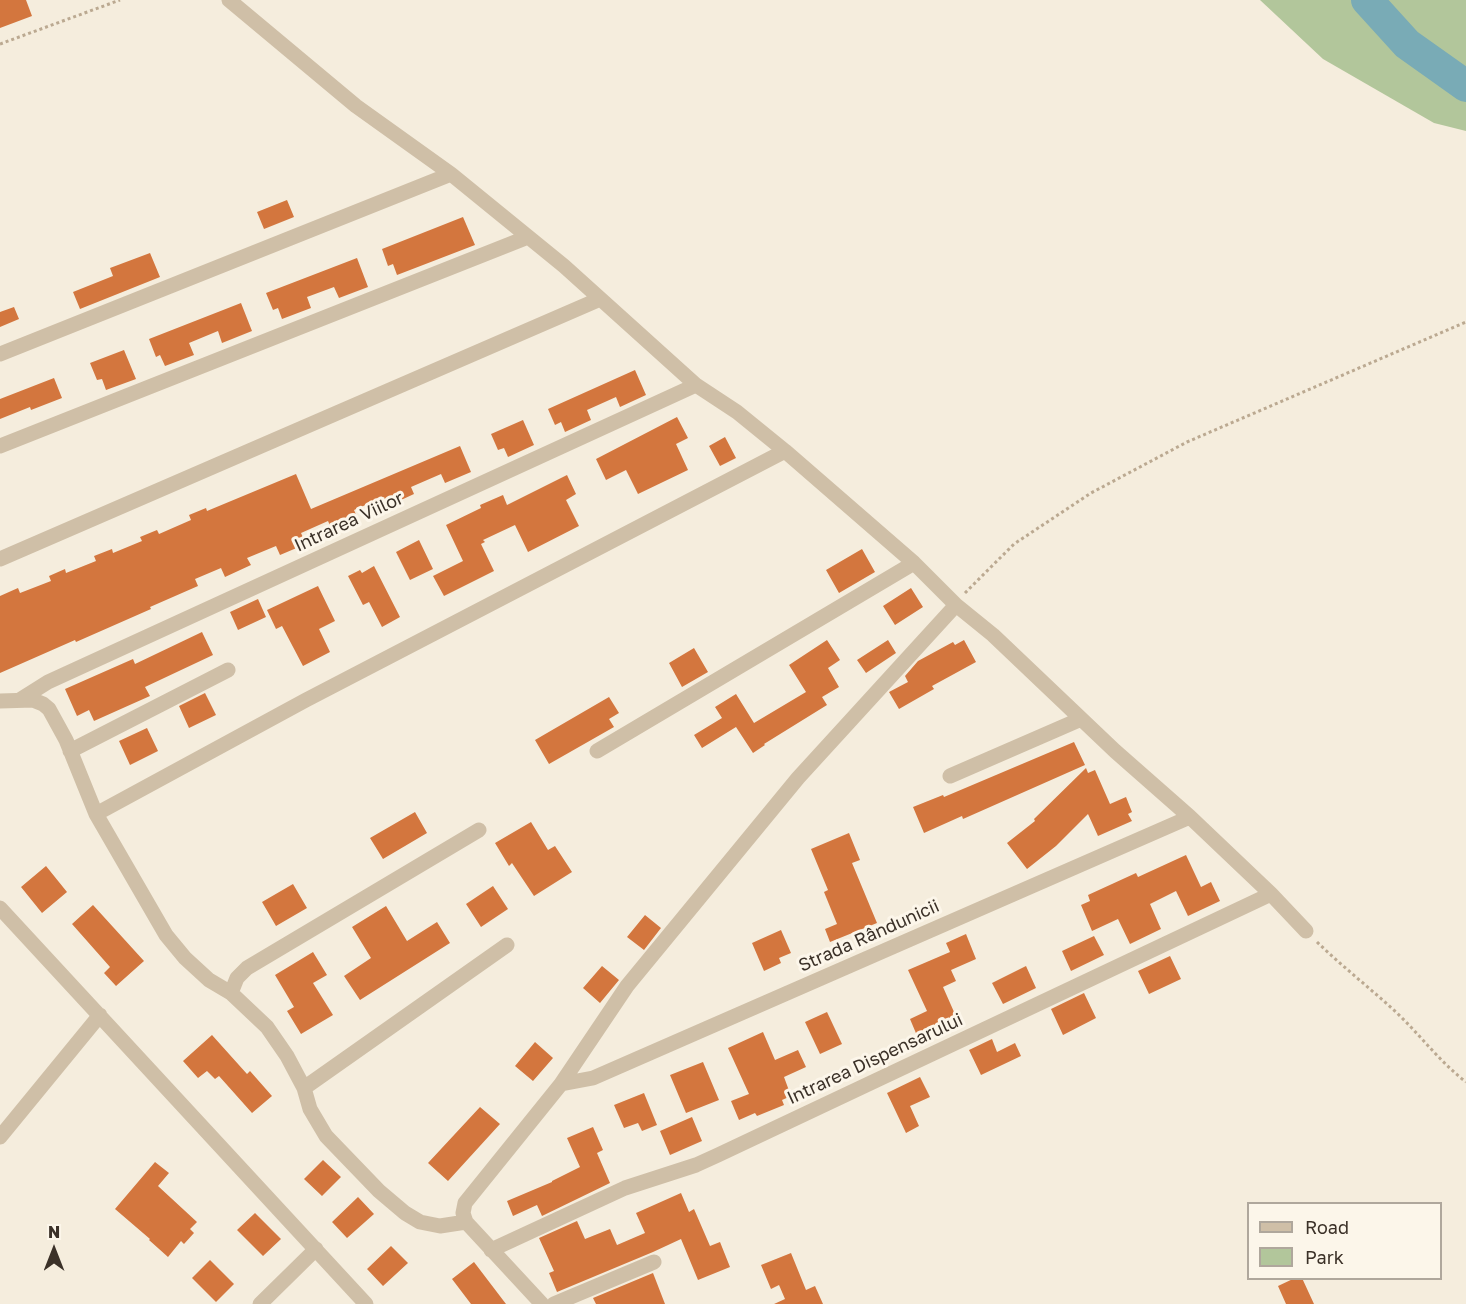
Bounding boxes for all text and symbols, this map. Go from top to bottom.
street label: Intrarea Viilor [291,487,407,557]
street label: Strada Rândunicii [795,895,943,977]
street label: Intrarea Dispensarului [784,1009,966,1109]
legend [1247,1202,1442,1280]
text: Road [1305,1216,1349,1238]
north arrow [24,1220,84,1280]
text: N [48,1222,60,1242]
text: Park [1305,1246,1344,1268]

